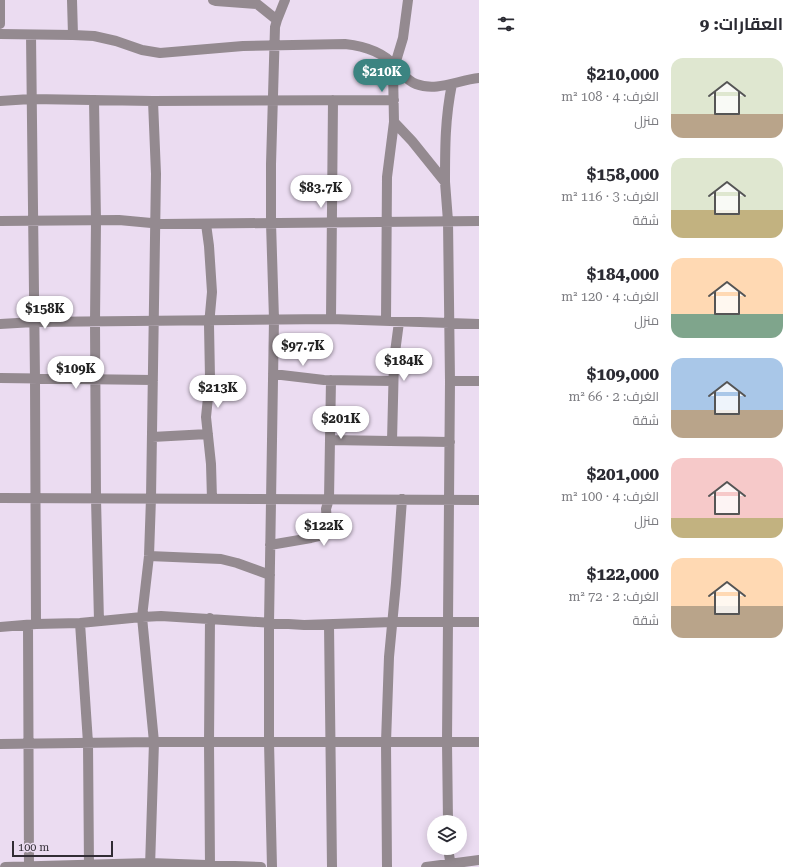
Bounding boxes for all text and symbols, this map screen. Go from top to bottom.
icon: filters [495,13,517,35]
text: العقارات: 9 [700,14,783,34]
pin: $210K [354,59,410,93]
text: $210K [362,64,402,79]
text: $210,000 [587,64,659,84]
icon: home [703,74,751,122]
text: الغرف: 4 · 108 m² [561,89,659,104]
text: منزل [634,113,659,128]
text: $158,000 [587,164,659,184]
icon: home [703,174,751,222]
pin: $83.7K [288,175,354,209]
text: $83.7K [299,180,343,195]
text: الغرف: 3 · 116 m² [561,189,659,204]
text: شقة [632,213,659,228]
text: $184,000 [587,264,659,284]
icon: home [703,274,751,322]
text: الغرف: 4 · 120 m² [561,289,659,304]
pin: $158K [17,296,73,330]
text: $158K [25,301,65,316]
text: منزل [634,313,659,328]
pin: $97.7K [270,333,336,367]
text: $97.7K [281,338,325,353]
pin: $184K [376,348,432,382]
text: $184K [384,353,424,368]
pin: $109K [48,356,104,390]
text: $109K [56,361,96,376]
text: $109,000 [587,364,659,384]
icon: home [703,374,751,422]
pin: $213K [190,375,246,409]
text: $213K [198,380,238,395]
text: الغرف: 2 · 66 m² [569,389,659,404]
pin: $201K [313,406,369,440]
text: $201K [321,411,361,426]
text: شقة [632,413,659,428]
text: $201,000 [587,464,659,484]
icon: home [703,474,751,522]
text: الغرف: 4 · 100 m² [561,489,659,504]
pin: $122K [296,513,352,547]
text: منزل [634,513,659,528]
text: $122K [304,518,344,533]
text: $122,000 [587,564,659,584]
icon: home [703,574,751,622]
text: الغرف: 2 · 72 m² [569,589,659,604]
text: شقة [632,613,659,628]
map controls [427,815,467,855]
button: layers [427,815,467,855]
scale bar [12,839,113,858]
text: 100 m [18,841,49,854]

